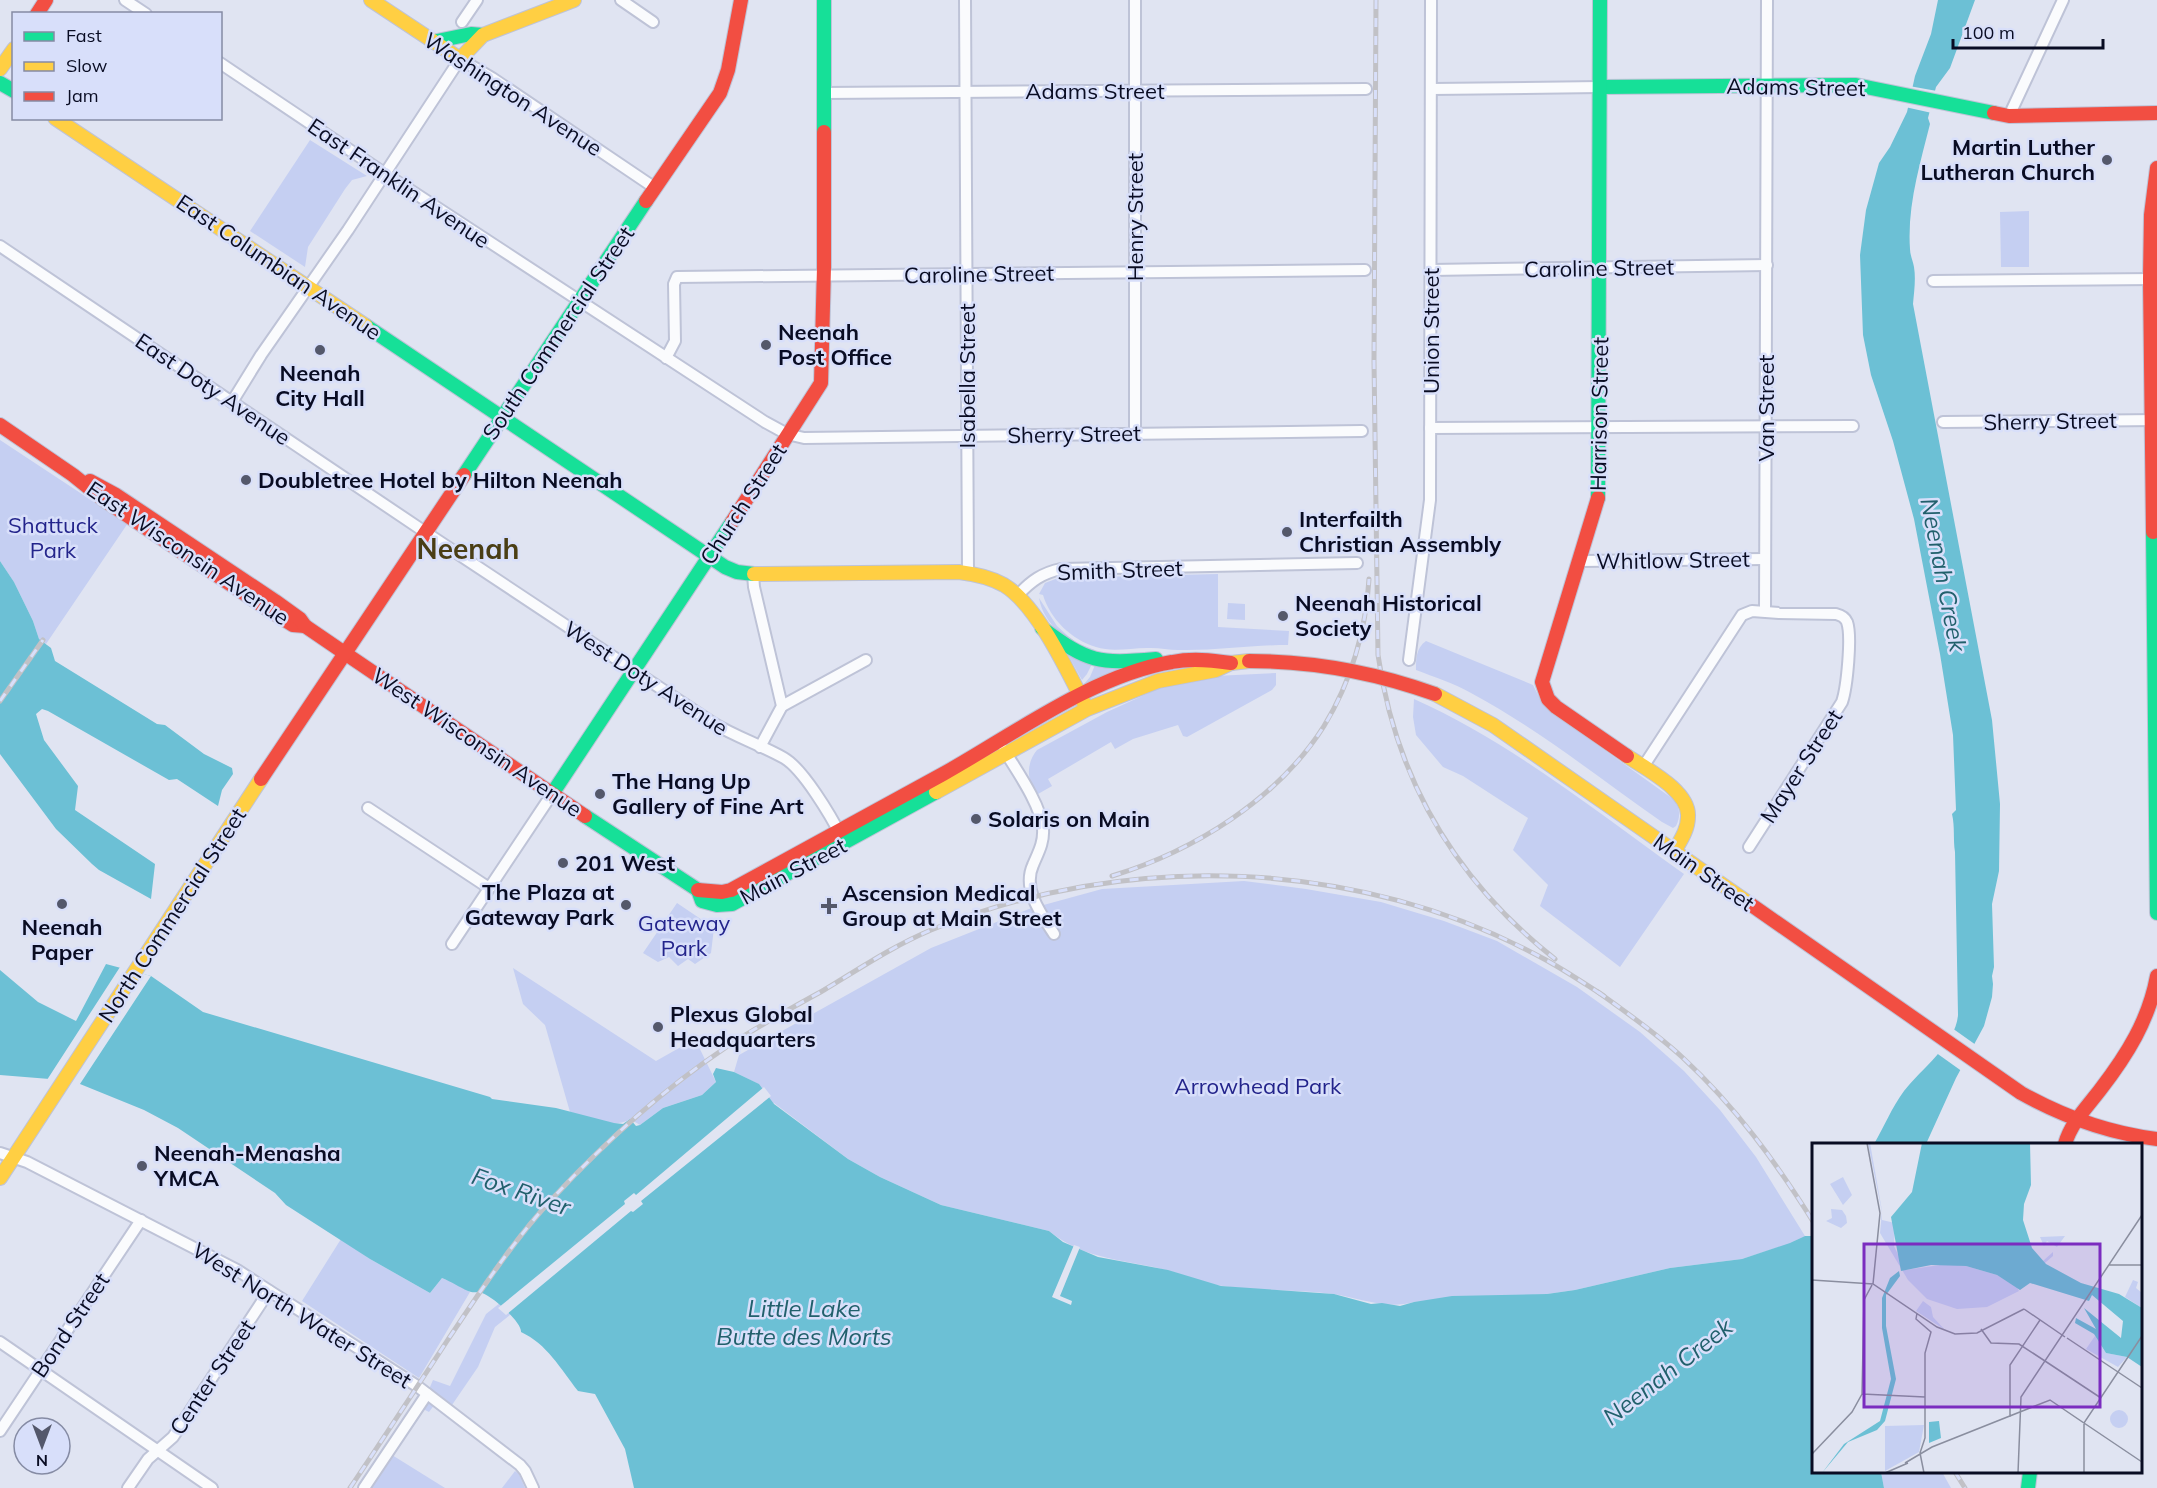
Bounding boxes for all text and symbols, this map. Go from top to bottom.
legend [12,12,222,120]
scale bar [1953,12,2103,50]
text: 100 m [1962,21,2015,44]
text: Fast [66,24,102,47]
street label: Washington Avenue [419,26,607,162]
text: Slow [66,54,108,77]
street label: Adams Street [1726,72,1866,102]
street label: Adams Street [1025,77,1165,105]
text: Jam [66,84,99,107]
street label: East Franklin Avenue [303,112,495,254]
place label: Martin Luther Lutheran Church [1920,133,2095,186]
street label: Henry Street [1121,152,1149,281]
marker: Martin Luther Lutheran Church [2100,153,2114,167]
street label: East Columbian Avenue [171,188,387,346]
street label: South Commercial Street [476,221,640,445]
street label: Caroline Street [1524,253,1675,283]
street label: Caroline Street [904,259,1055,289]
street label: Union Street [1417,268,1445,394]
street label: Isabella Street [953,303,981,449]
place label: Neenah Post Office [778,318,892,371]
street label: East Doty Avenue [130,327,296,451]
street label: Harrison Street [1584,336,1614,491]
marker: Neenah Post Office [759,338,773,352]
marker: Neenah City Hall [313,343,327,357]
street label: Van Street [1752,354,1780,461]
place label: Neenah City Hall [275,359,365,412]
street label: Sherry Street [1983,406,2117,436]
street label: Sherry Street [1007,419,1141,449]
street label: Church Street [693,438,793,570]
place label: Doubletree Hotel by Hilton Neenah [258,466,623,494]
marker: Doubletree Hotel by Hilton Neenah [239,473,253,487]
street label: East Wisconsin Avenue [81,475,295,631]
water label: Neenah Creek [1914,495,1974,655]
place label: Interfailth Christian Assembly [1299,505,1501,558]
park label: Shattuck Park [8,511,99,564]
marker: Interfailth Christian Assembly [1280,525,1294,539]
district label: Neenah [417,531,519,566]
street label: Whitlow Street [1596,545,1750,575]
street label: Smith Street [1057,554,1183,586]
place label: Neenah Historical Society [1295,589,1482,642]
marker: Neenah Historical Society [1276,609,1290,623]
street label: West Doty Avenue [559,614,733,742]
street label: West Wisconsin Avenue [367,661,587,823]
street label: Mayer Street [1754,704,1848,828]
place label: The Hang Up Gallery of Fine Art [612,767,804,820]
marker: The Hang Up Gallery of Fine Art [593,787,607,801]
street label: North Commercial Street [92,802,252,1028]
place label: Solaris on Main [988,805,1150,833]
marker: Solaris on Main [969,812,983,826]
street label: Main Street [1648,827,1760,917]
street label: Main Street [735,831,851,911]
place label: 201 West [575,849,675,877]
marker: 201 West [556,856,570,870]
place label: The Plaza at Gateway Park [465,878,615,931]
place label: Ascension Medical Group at Main Street [842,879,1062,932]
marker: Neenah Paper [55,897,69,911]
marker: Ascension Medical Group at Main Street [820,897,838,915]
marker: The Plaza at Gateway Park [619,898,633,912]
park label: Gateway Park [638,909,730,962]
place label: Neenah Paper [22,913,102,966]
place label: Plexus Global Headquarters [670,1000,816,1053]
marker: Plexus Global Headquarters [651,1020,665,1034]
park label: Arrowhead Park [1175,1072,1342,1100]
place label: Neenah-Menasha YMCA [153,1139,341,1192]
inset map [1812,1143,2142,1473]
marker: Neenah-Menasha YMCA [135,1159,149,1173]
water label: Fox River [468,1160,576,1222]
street label: West North Water Street [187,1236,417,1394]
street label: Bond Street [25,1267,115,1383]
water label: Little Lake Butte des Morts [716,1293,892,1351]
water label: Neenah Creek [1597,1311,1739,1431]
street label: Center Street [163,1314,261,1440]
north arrow [12,1416,72,1476]
text: N [36,1451,48,1471]

